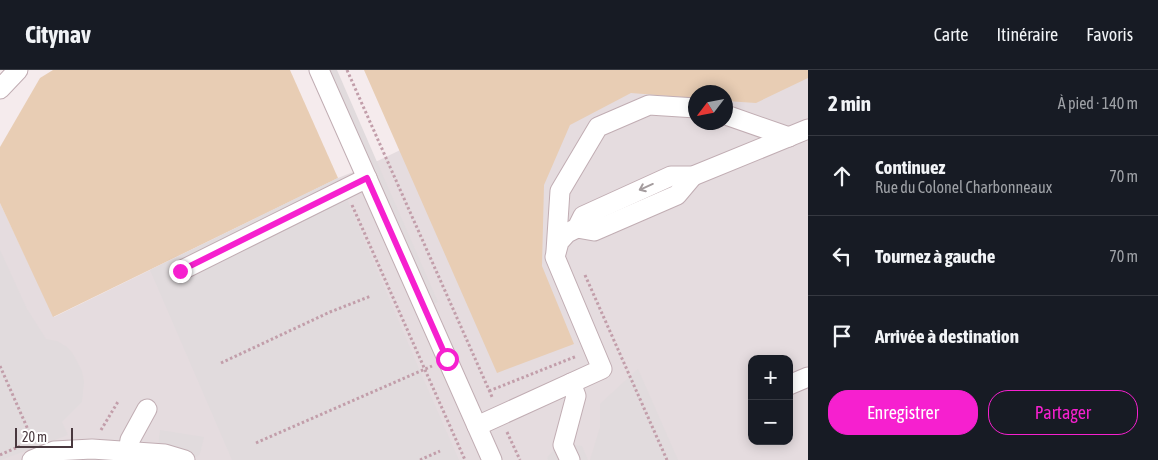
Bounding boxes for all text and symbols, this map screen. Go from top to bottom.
text: Citynav [25,21,91,48]
text: Carte [934,24,968,45]
text: Itinéraire [996,24,1058,45]
text: Favoris [1086,24,1133,45]
north arrow [688,85,733,130]
text: 2 min [828,91,871,115]
text: À pied · 140 m [1058,94,1138,112]
text: Continuez [875,156,945,178]
icon: ahead [828,162,856,190]
text: 70 m [1109,167,1138,185]
text: Rue du Colonel Charbonneaux [875,178,1052,196]
one-way arrow [639,183,654,192]
icon: left [828,242,856,270]
text: Tournez à gauche [875,245,995,267]
text: 70 m [1109,247,1138,265]
route end [169,260,192,283]
icon: arrive [828,322,856,350]
text: Arrivée à destination [875,325,1019,347]
route start [436,348,459,371]
map controls [748,355,793,445]
button: + [748,355,793,400]
button: Enregistrer [828,390,978,435]
button: Partager [988,390,1138,435]
button: − [748,400,793,445]
scale bar [15,425,72,448]
text: 20 m [22,429,47,445]

